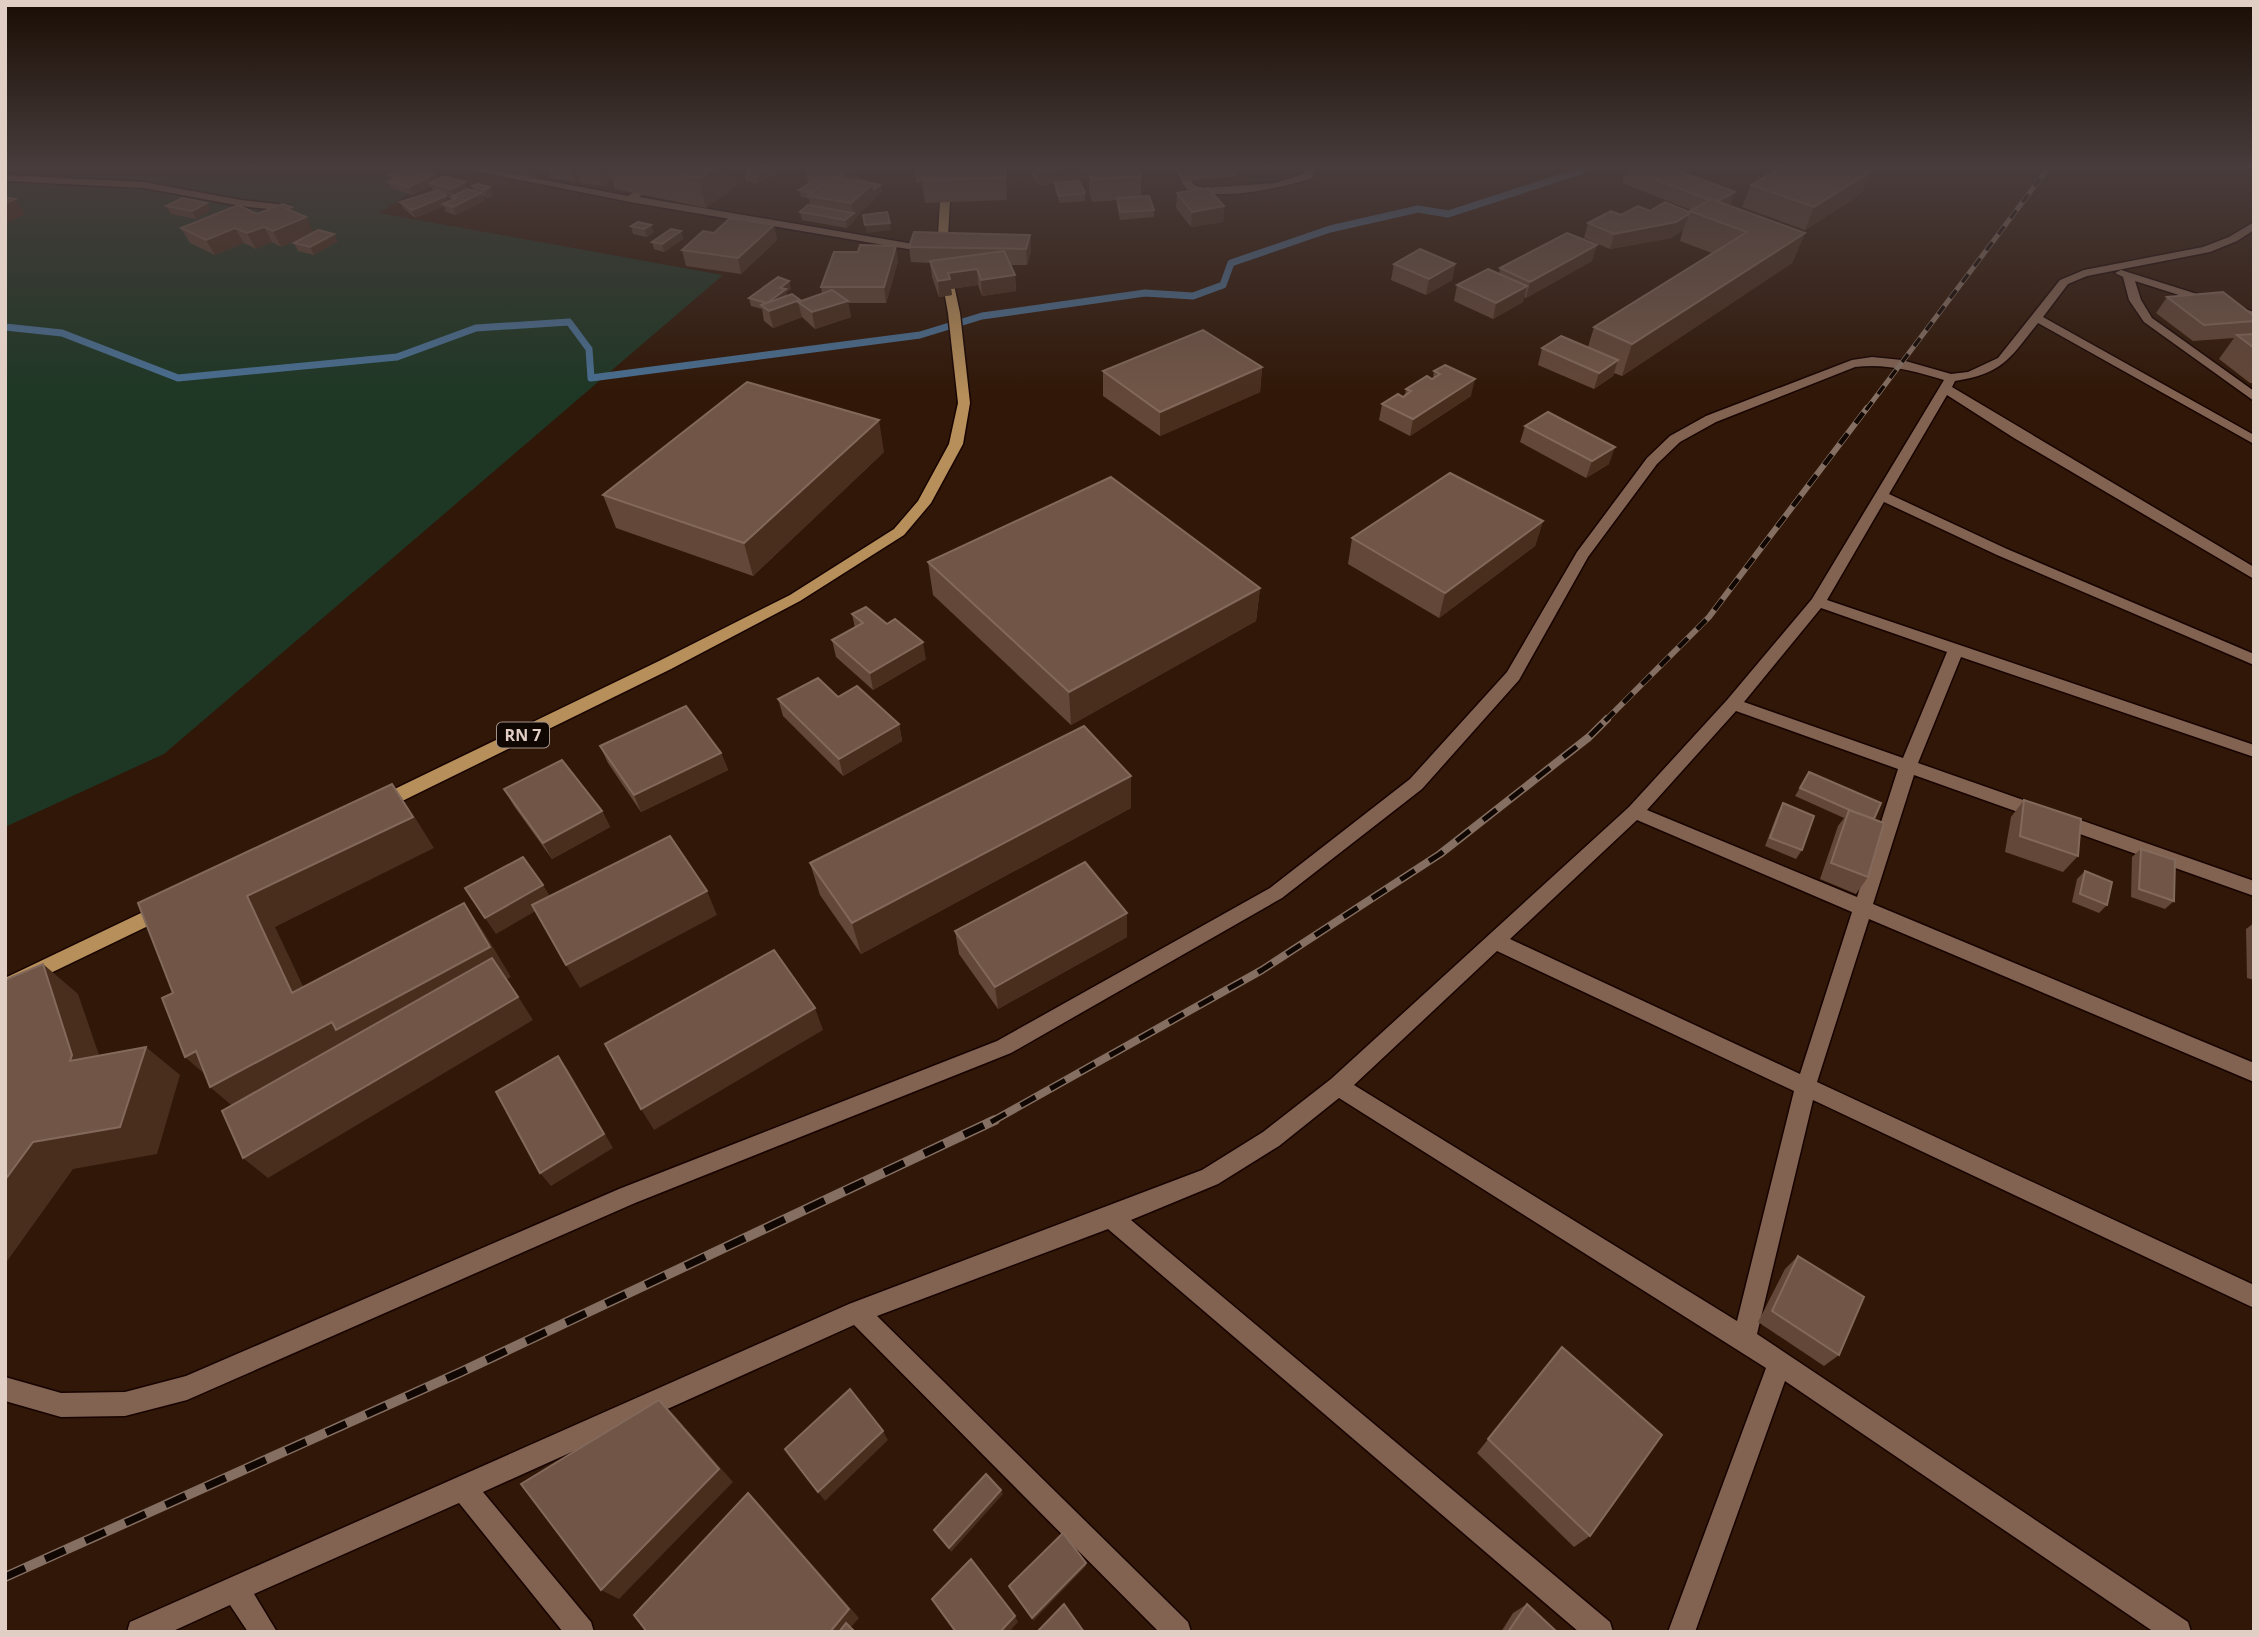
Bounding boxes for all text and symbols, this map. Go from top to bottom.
road number: RN 7 [497,722,549,748]

